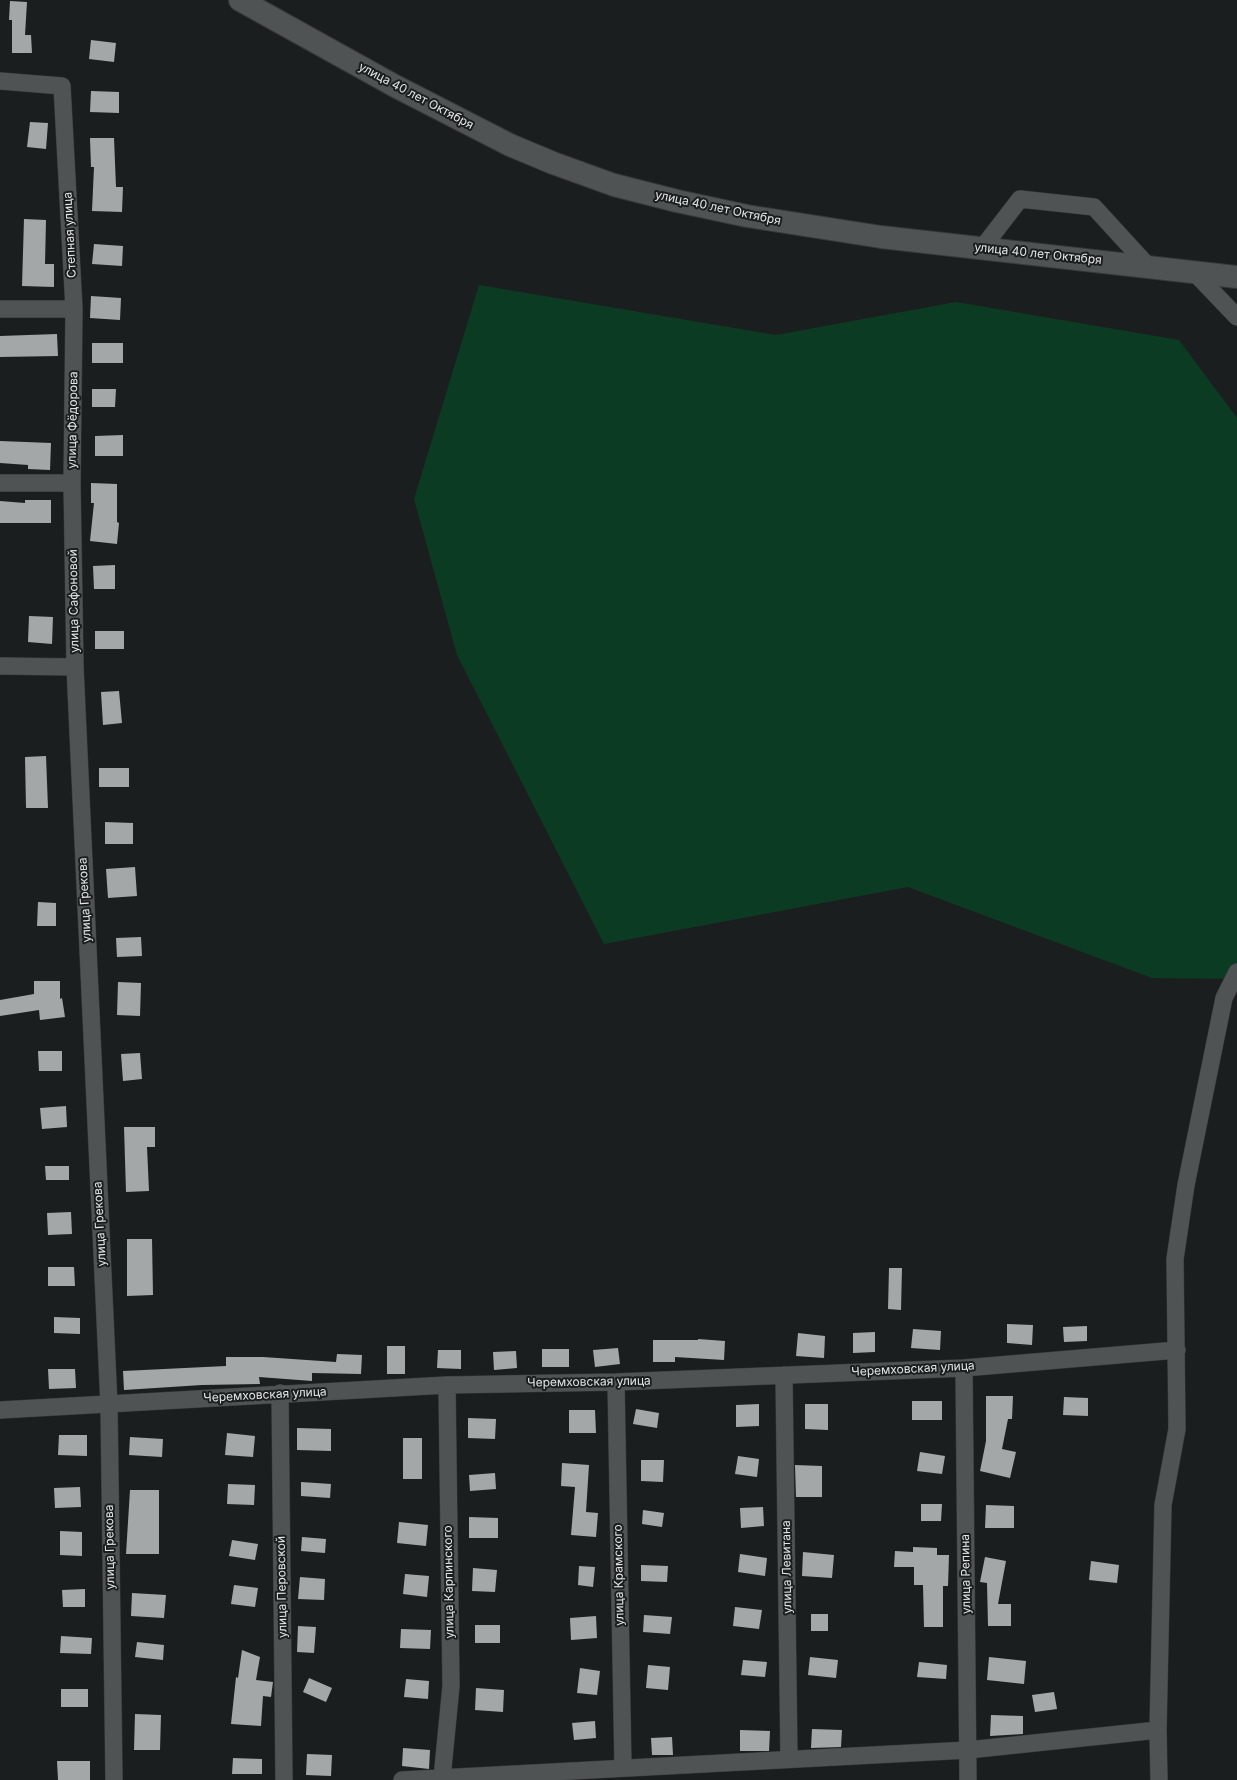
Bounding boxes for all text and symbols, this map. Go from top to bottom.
street label: улица 40 лет Октября [356,60,476,132]
street label: улица 40 лет Октября [654,188,782,228]
street label: Степная улица [61,192,79,278]
street label: улица 40 лет Октября [974,240,1102,268]
street label: улица Фёдорова [65,371,81,469]
street label: улица Сафоновой [66,549,82,653]
street label: улица Грекова [76,857,94,943]
street label: улица Грекова [91,1181,109,1267]
street label: Черемховская улица [851,1359,975,1379]
street label: Черемховская улица [527,1374,651,1390]
street label: Черемховская улица [203,1385,327,1405]
street label: улица Грекова [102,1504,118,1590]
street label: улица Левитана [779,1520,795,1614]
street label: улица Крамского [611,1524,627,1626]
street label: улица Карпинского [441,1525,457,1639]
street label: улица Репина [958,1534,974,1614]
street label: улица Перовской [274,1536,290,1638]

